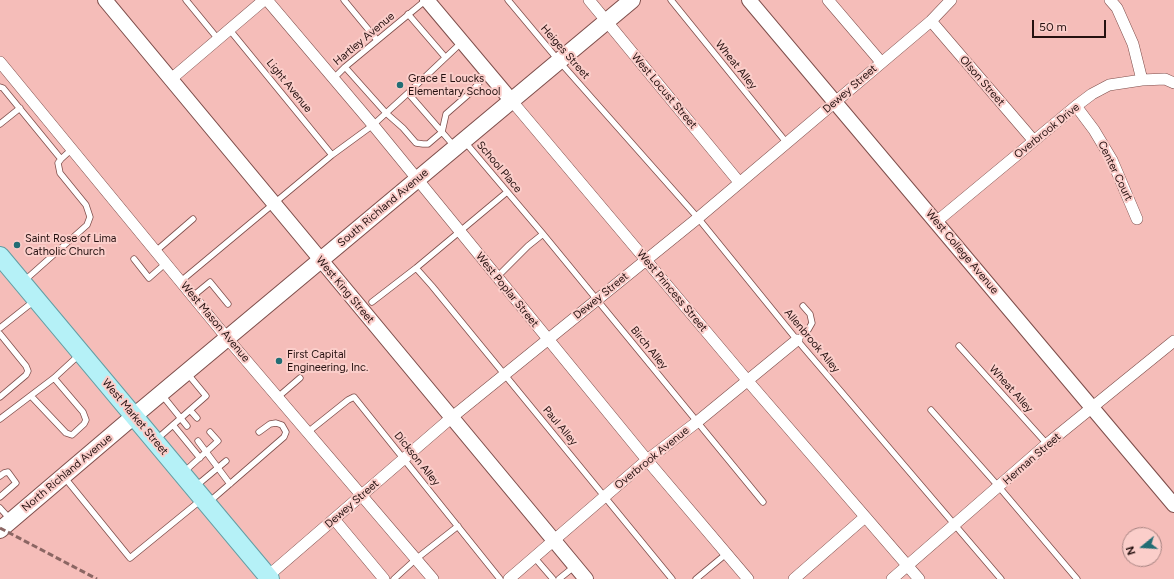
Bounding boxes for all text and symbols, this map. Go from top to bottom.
street label: Hartley Avenue [331,10,397,68]
scale bar [1034,12,1108,38]
text: 50 m [1039,20,1067,34]
street label: Heiges Street [538,22,592,82]
street label: Wheat Alley [712,38,760,92]
street label: West Locust Street [628,50,700,132]
street label: Olson Street [957,53,1007,109]
street label: Light Avenue [263,57,315,115]
street label: Dewey Street [820,62,880,116]
place label: Grace E Loucks Elementary School [408,72,500,98]
marker: Grace E Loucks Elementary School [395,80,405,90]
street label: Overbrook Drive [1012,101,1082,161]
street label: School Place [474,139,524,195]
street label: Center Court [1095,139,1135,203]
street label: South Richland Avenue [335,166,431,250]
street label: West College Avenue [923,207,1001,297]
place label: Saint Rose of Lima Catholic Church [25,232,116,258]
marker: Saint Rose of Lima Catholic Church [12,240,22,250]
street label: West Princess Street [634,247,710,335]
street label: West Poplar Street [473,250,541,330]
street label: West King Street [313,254,377,326]
street label: Dewey Street [571,270,631,322]
street label: West Mason Avenue [178,279,252,365]
street label: Allenbrook Alley [781,306,843,376]
street label: Birch Alley [628,324,670,372]
place label: First Capital Engineering, Inc. [287,348,368,374]
marker: First Capital Engineering, Inc. [274,356,284,366]
street label: Wheat Alley [986,363,1036,415]
street label: West Market Street [99,376,171,458]
street label: Paul Alley [540,404,580,448]
street label: Overbrook Avenue [612,424,692,492]
street label: Dickson Alley [391,429,443,489]
street label: Herman Street [1000,430,1064,488]
street label: North Richland Avenue [19,431,115,515]
street label: Dewey Street [322,477,382,531]
north arrow [1122,527,1162,567]
text: N [1124,545,1139,557]

